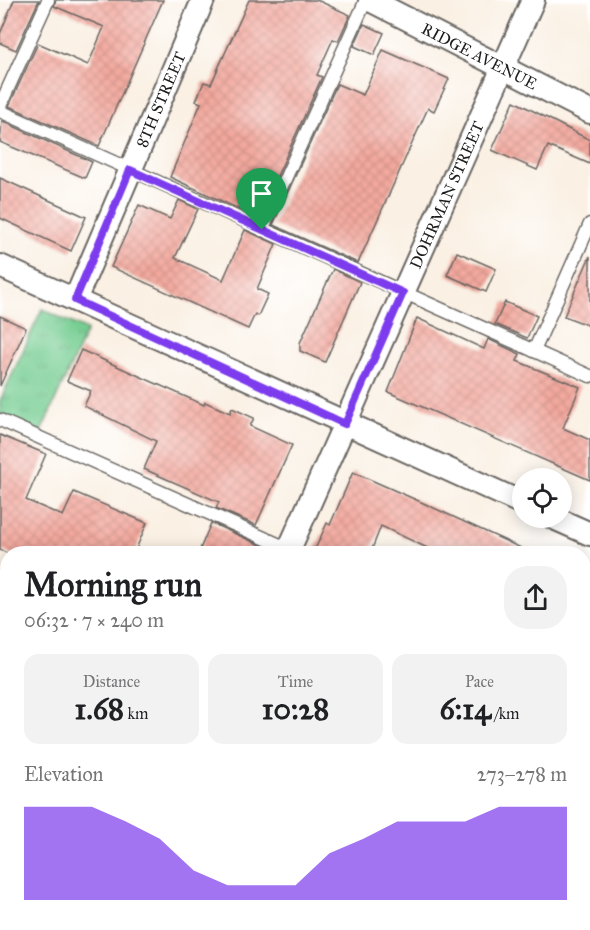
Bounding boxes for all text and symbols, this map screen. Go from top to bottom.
street label: RIDGE AVENUE [419,18,541,93]
street label: 8TH STREET [132,49,189,150]
street label: DOHRMAN STREET [405,118,488,272]
pin [236,168,287,230]
icon: arrive [245,177,278,210]
map controls [512,468,572,528]
button: locate [512,468,572,528]
text: Morning run [24,565,202,605]
button: share [504,566,567,629]
text: 06:32 · 7 × 240 m [24,608,164,632]
text: Distance [83,672,140,691]
text: Time [278,672,313,691]
text: Pace [465,672,494,691]
text: 1.68 [75,691,124,727]
text: 10:28 [262,691,329,727]
text: 6:14 [439,691,491,727]
text: km [124,704,148,723]
text: /km [491,704,520,723]
text: Elevation [24,762,103,786]
text: 273–278 m [477,762,567,786]

